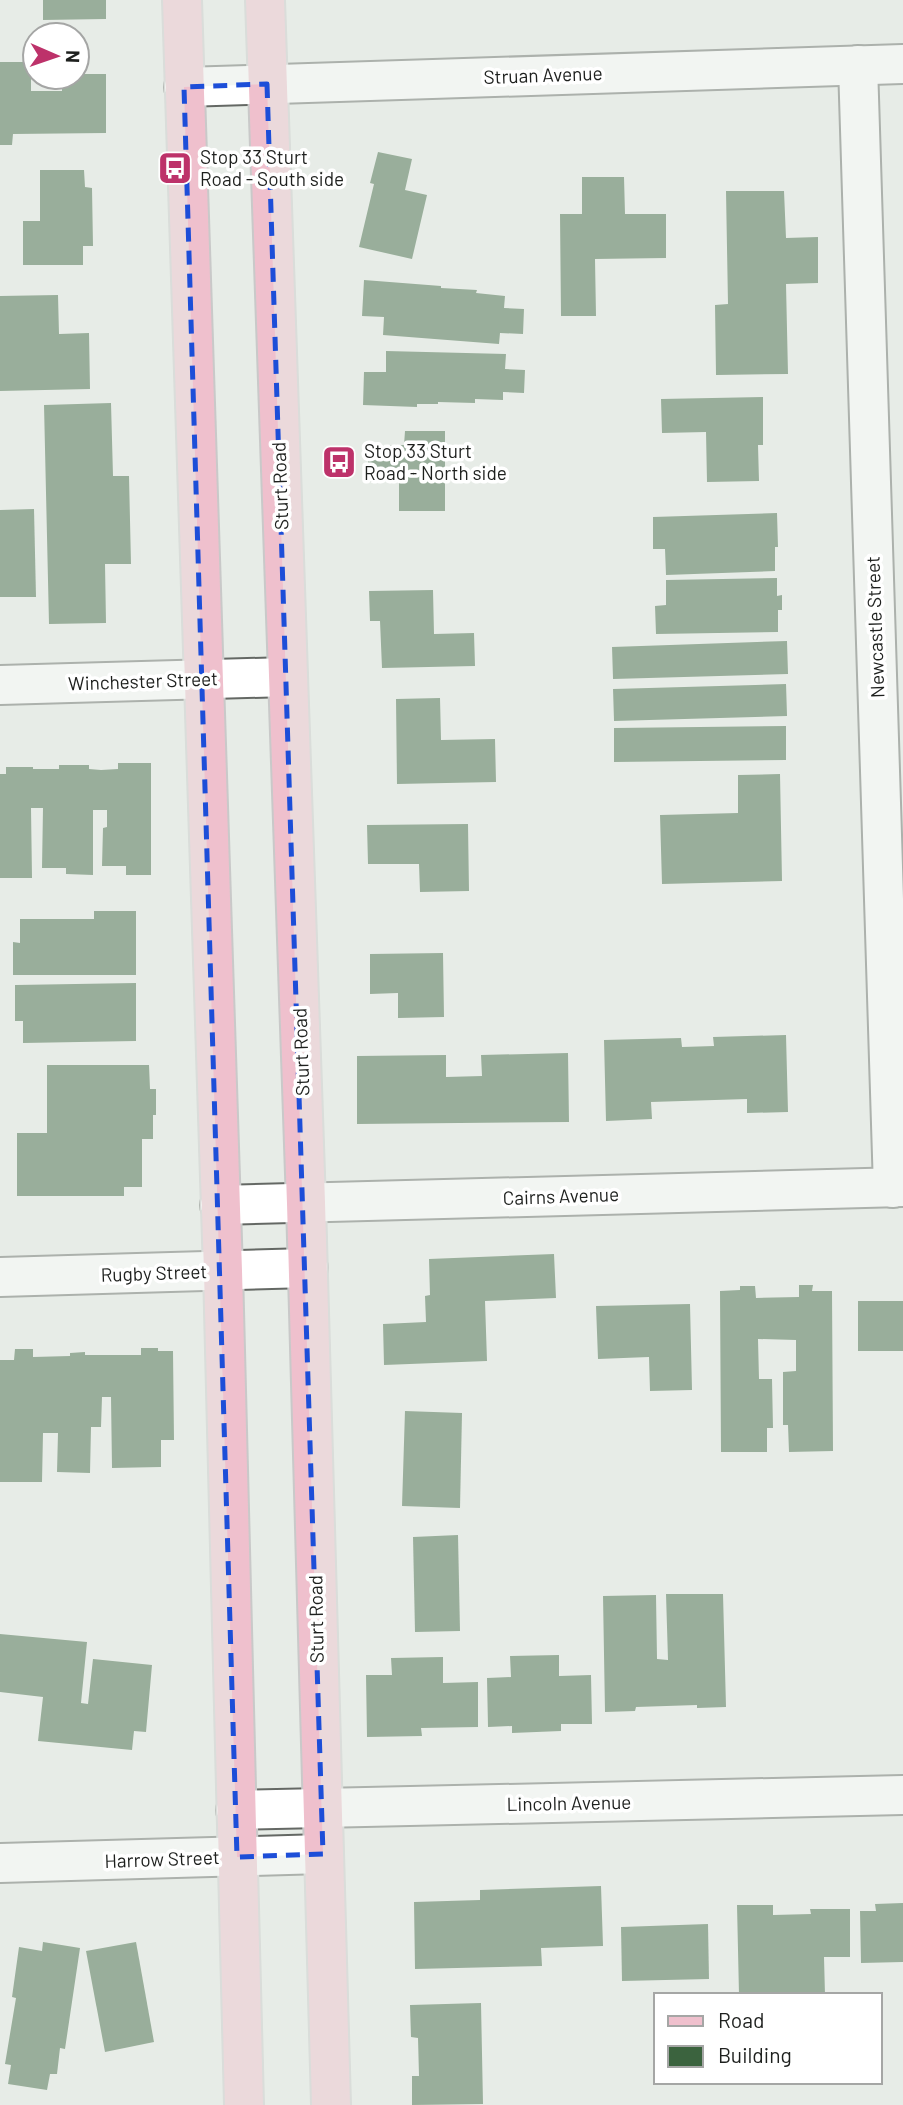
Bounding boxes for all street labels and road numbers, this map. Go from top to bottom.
street label: Struan Avenue [483,61,603,88]
street label: Sturt Road [266,442,293,530]
street label: Newcastle Street [861,556,888,698]
street label: Winchester Street [68,666,218,695]
street label: Sturt Road [287,1008,314,1096]
street label: Cairns Avenue [502,1182,620,1209]
street label: Rugby Street [100,1259,208,1286]
street label: Sturt Road [303,1575,328,1663]
street label: Lincoln Avenue [506,1790,632,1815]
street label: Harrow Street [104,1845,220,1872]

